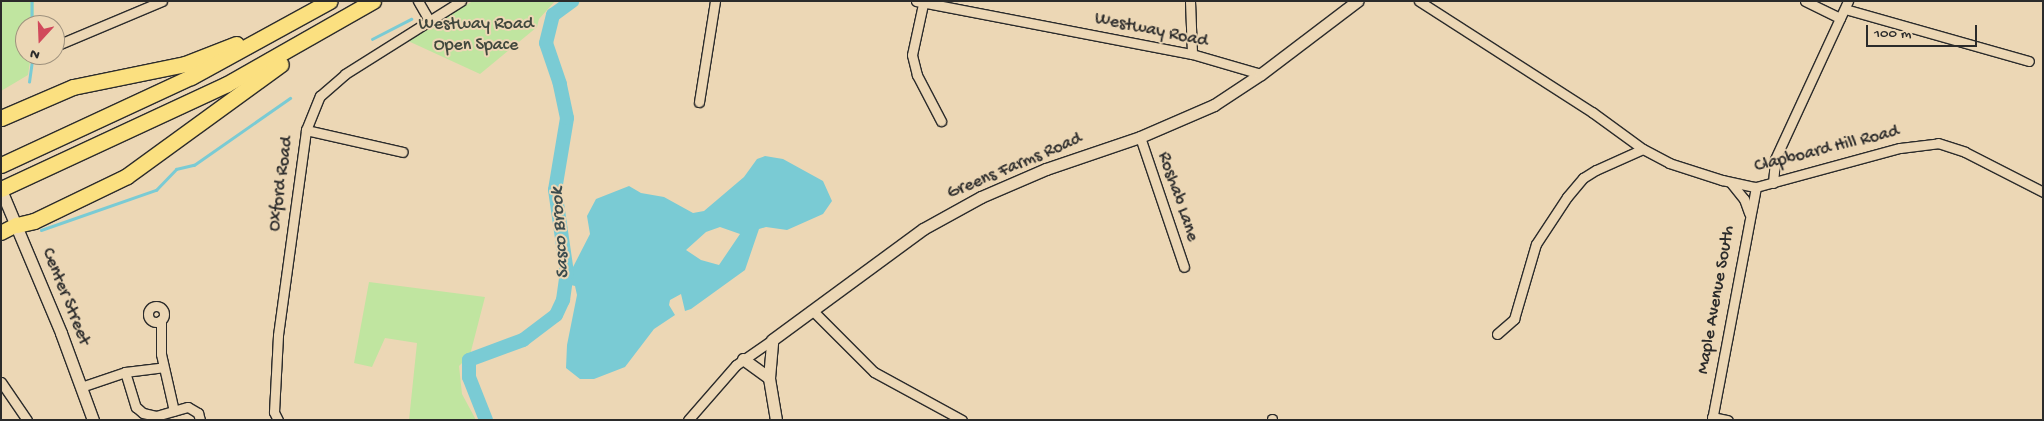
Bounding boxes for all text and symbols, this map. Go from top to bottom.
street label: Westway Road [1093,8,1209,54]
north arrow [15,15,65,65]
park label: Westway Road Open Space [419,15,533,58]
scale bar [1869,15,1980,47]
text: 100 m [1874,25,1911,43]
text: N [28,44,42,63]
street label: Clapboard Hill Road [1752,122,1902,178]
street label: Greens Farms Road [944,129,1086,205]
street label: Oxford Road [265,135,299,233]
street label: Roshab Lane [1152,149,1202,245]
water label: Sasco Brook [546,186,576,280]
street label: Maple Avenue South [1693,224,1741,376]
street label: Center Street [36,245,94,349]

